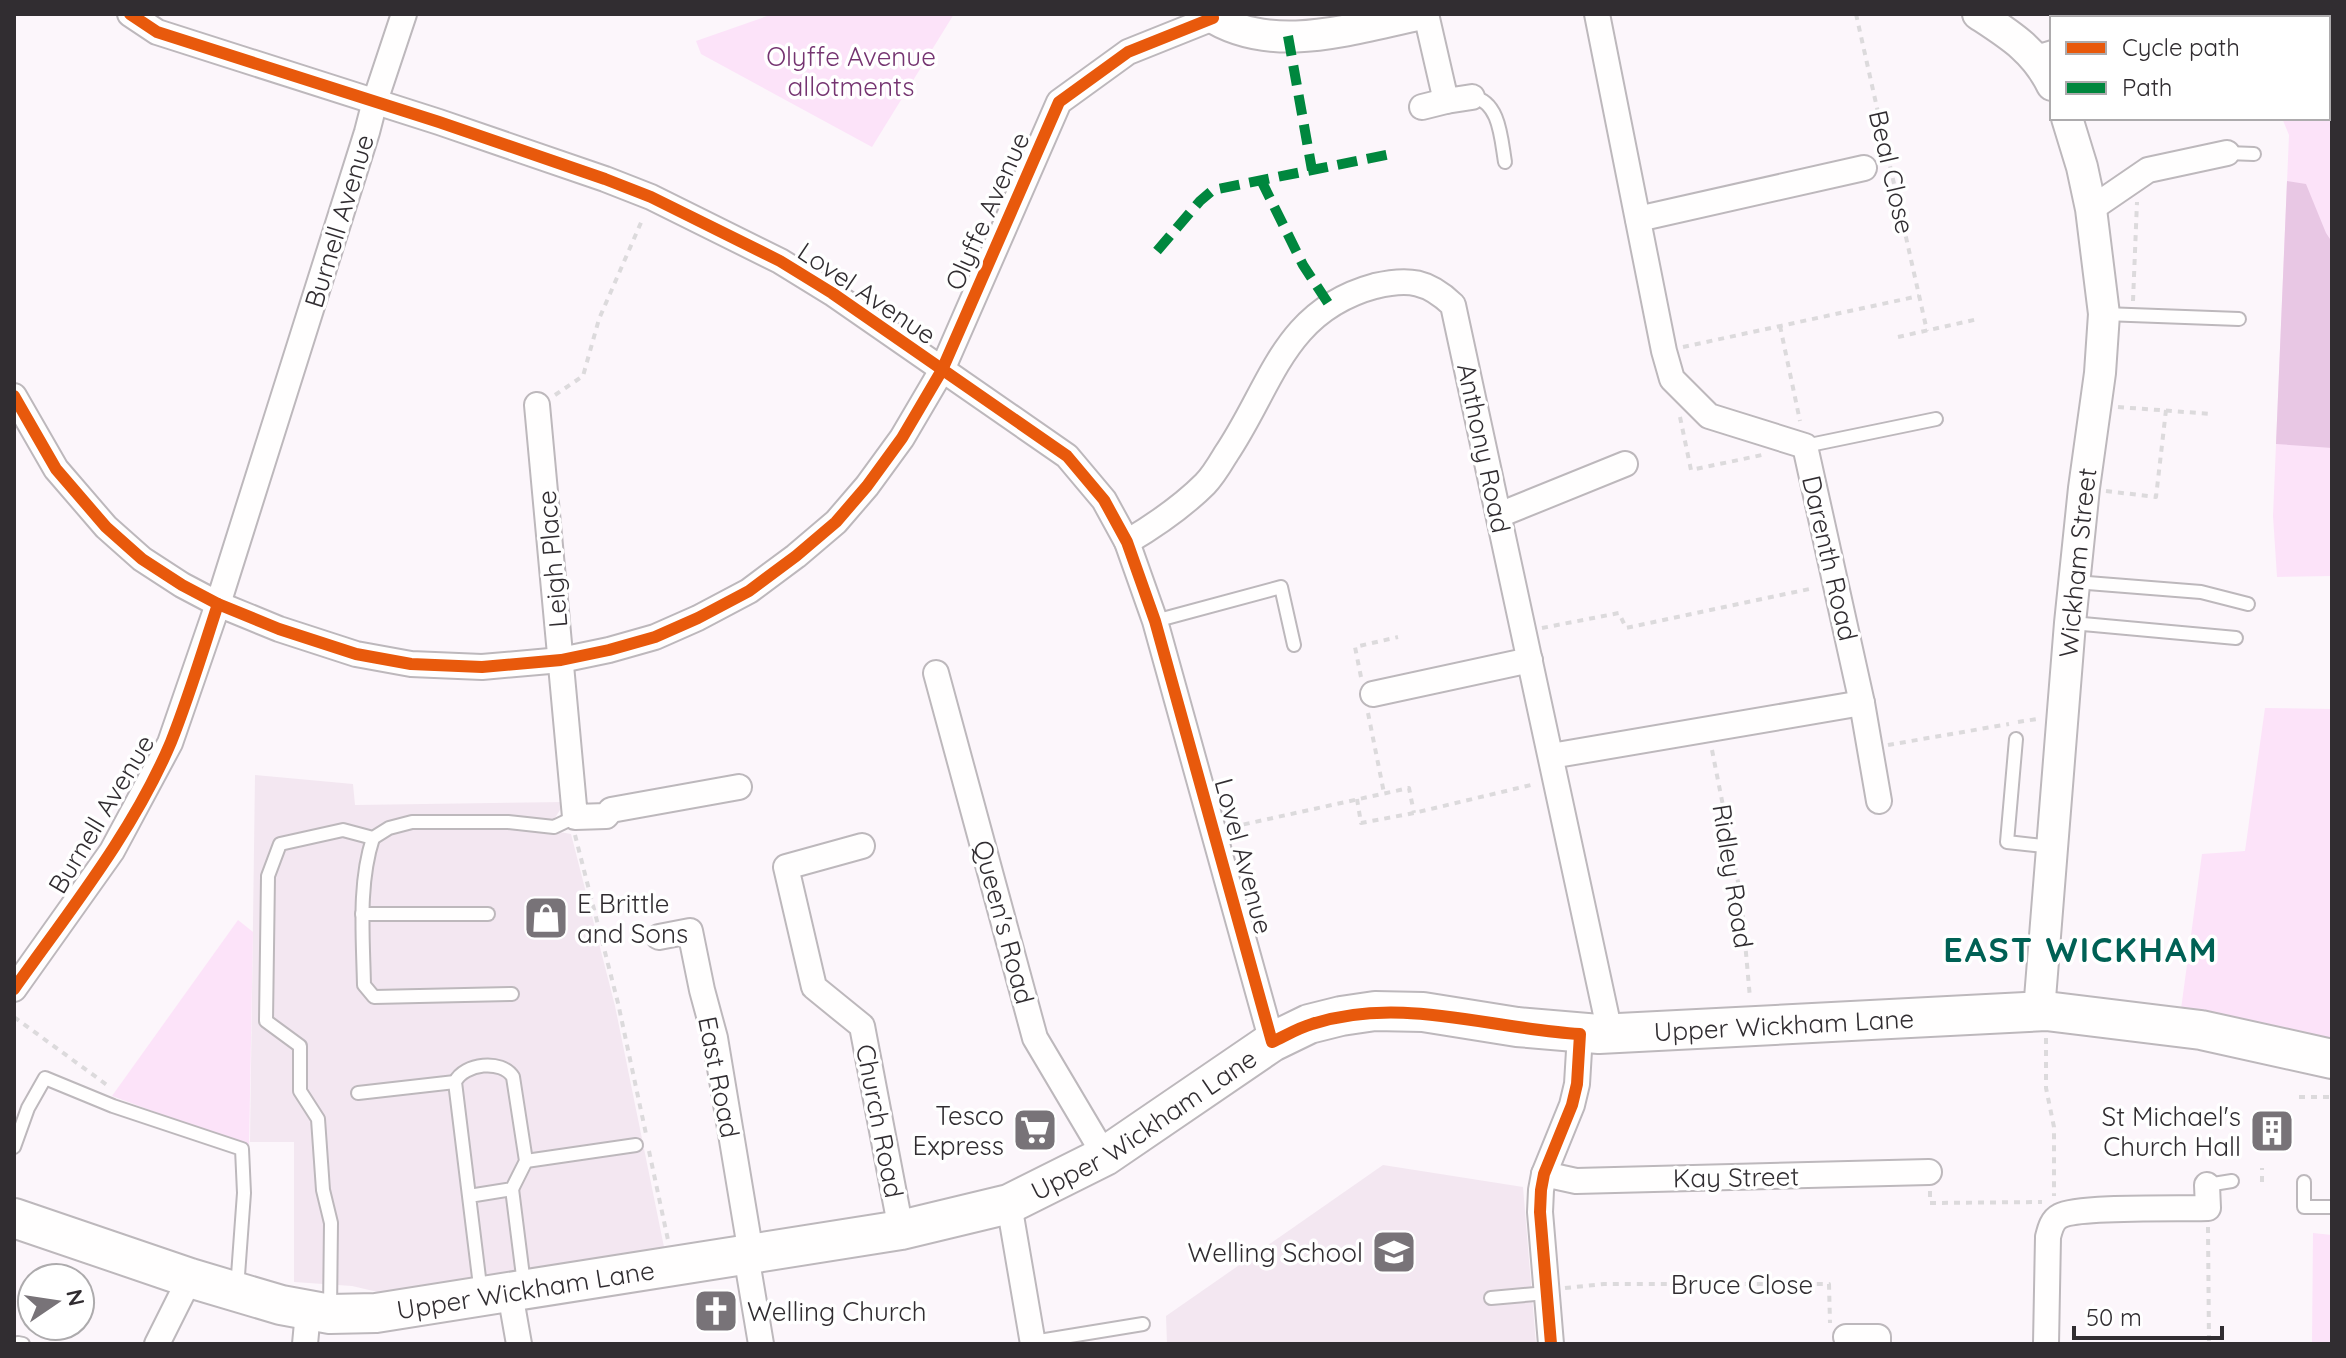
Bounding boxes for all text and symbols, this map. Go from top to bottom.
legend [2050,16,2330,120]
text: Cycle path [2122,32,2240,62]
park label: Olyffe Avenue allotments [766,40,936,103]
text: Path [2122,72,2173,102]
street label: Beal Close [1862,107,1922,237]
street label: Olyffe Avenue [937,127,1037,295]
street label: Burnell Avenue [297,130,381,312]
street label: Lovel Avenue [792,235,942,351]
street label: Anthony Road [1450,360,1518,536]
street label: Wickham Street [2051,466,2103,659]
street label: Darenth Road [1795,472,1865,644]
street label: Leigh Place [530,489,574,629]
street label: Burnell Avenue [41,729,161,899]
street label: Lovel Avenue [1207,775,1281,937]
street label: Ridley Road [1705,802,1761,950]
street label: Queen's Road [966,837,1042,1007]
place label: E Brittle and Sons [577,887,688,950]
shop icon: E Brittle and Sons [522,894,570,942]
district label: EAST WICKHAM [1943,928,2219,971]
street label: Upper Wickham Lane [1653,1001,1915,1048]
street label: East Road [691,1013,747,1141]
street label: Church Road [849,1041,911,1201]
street label: Upper Wickham Lane [1025,1041,1263,1207]
place label: Tesco Express [912,1099,1004,1162]
place label: St Michael's Church Hall [2102,1100,2241,1163]
supermarket icon: Tesco Express [1011,1106,1059,1154]
building icon: St Michael's Church Hall [2248,1107,2296,1155]
street label: Kay Street [1673,1159,1799,1195]
school or university icon: Welling School [1370,1228,1418,1276]
place label: Welling School [1187,1236,1363,1269]
street label: Upper Wickham Lane [394,1253,657,1326]
north arrow [16,1262,96,1342]
street label: Bruce Close [1671,1268,1813,1301]
text: N [60,1286,91,1309]
church icon: Welling Church [692,1287,740,1335]
scale bar [2074,1290,2222,1340]
place label: Welling Church [747,1295,927,1328]
text: 50 m [2086,1302,2142,1332]

